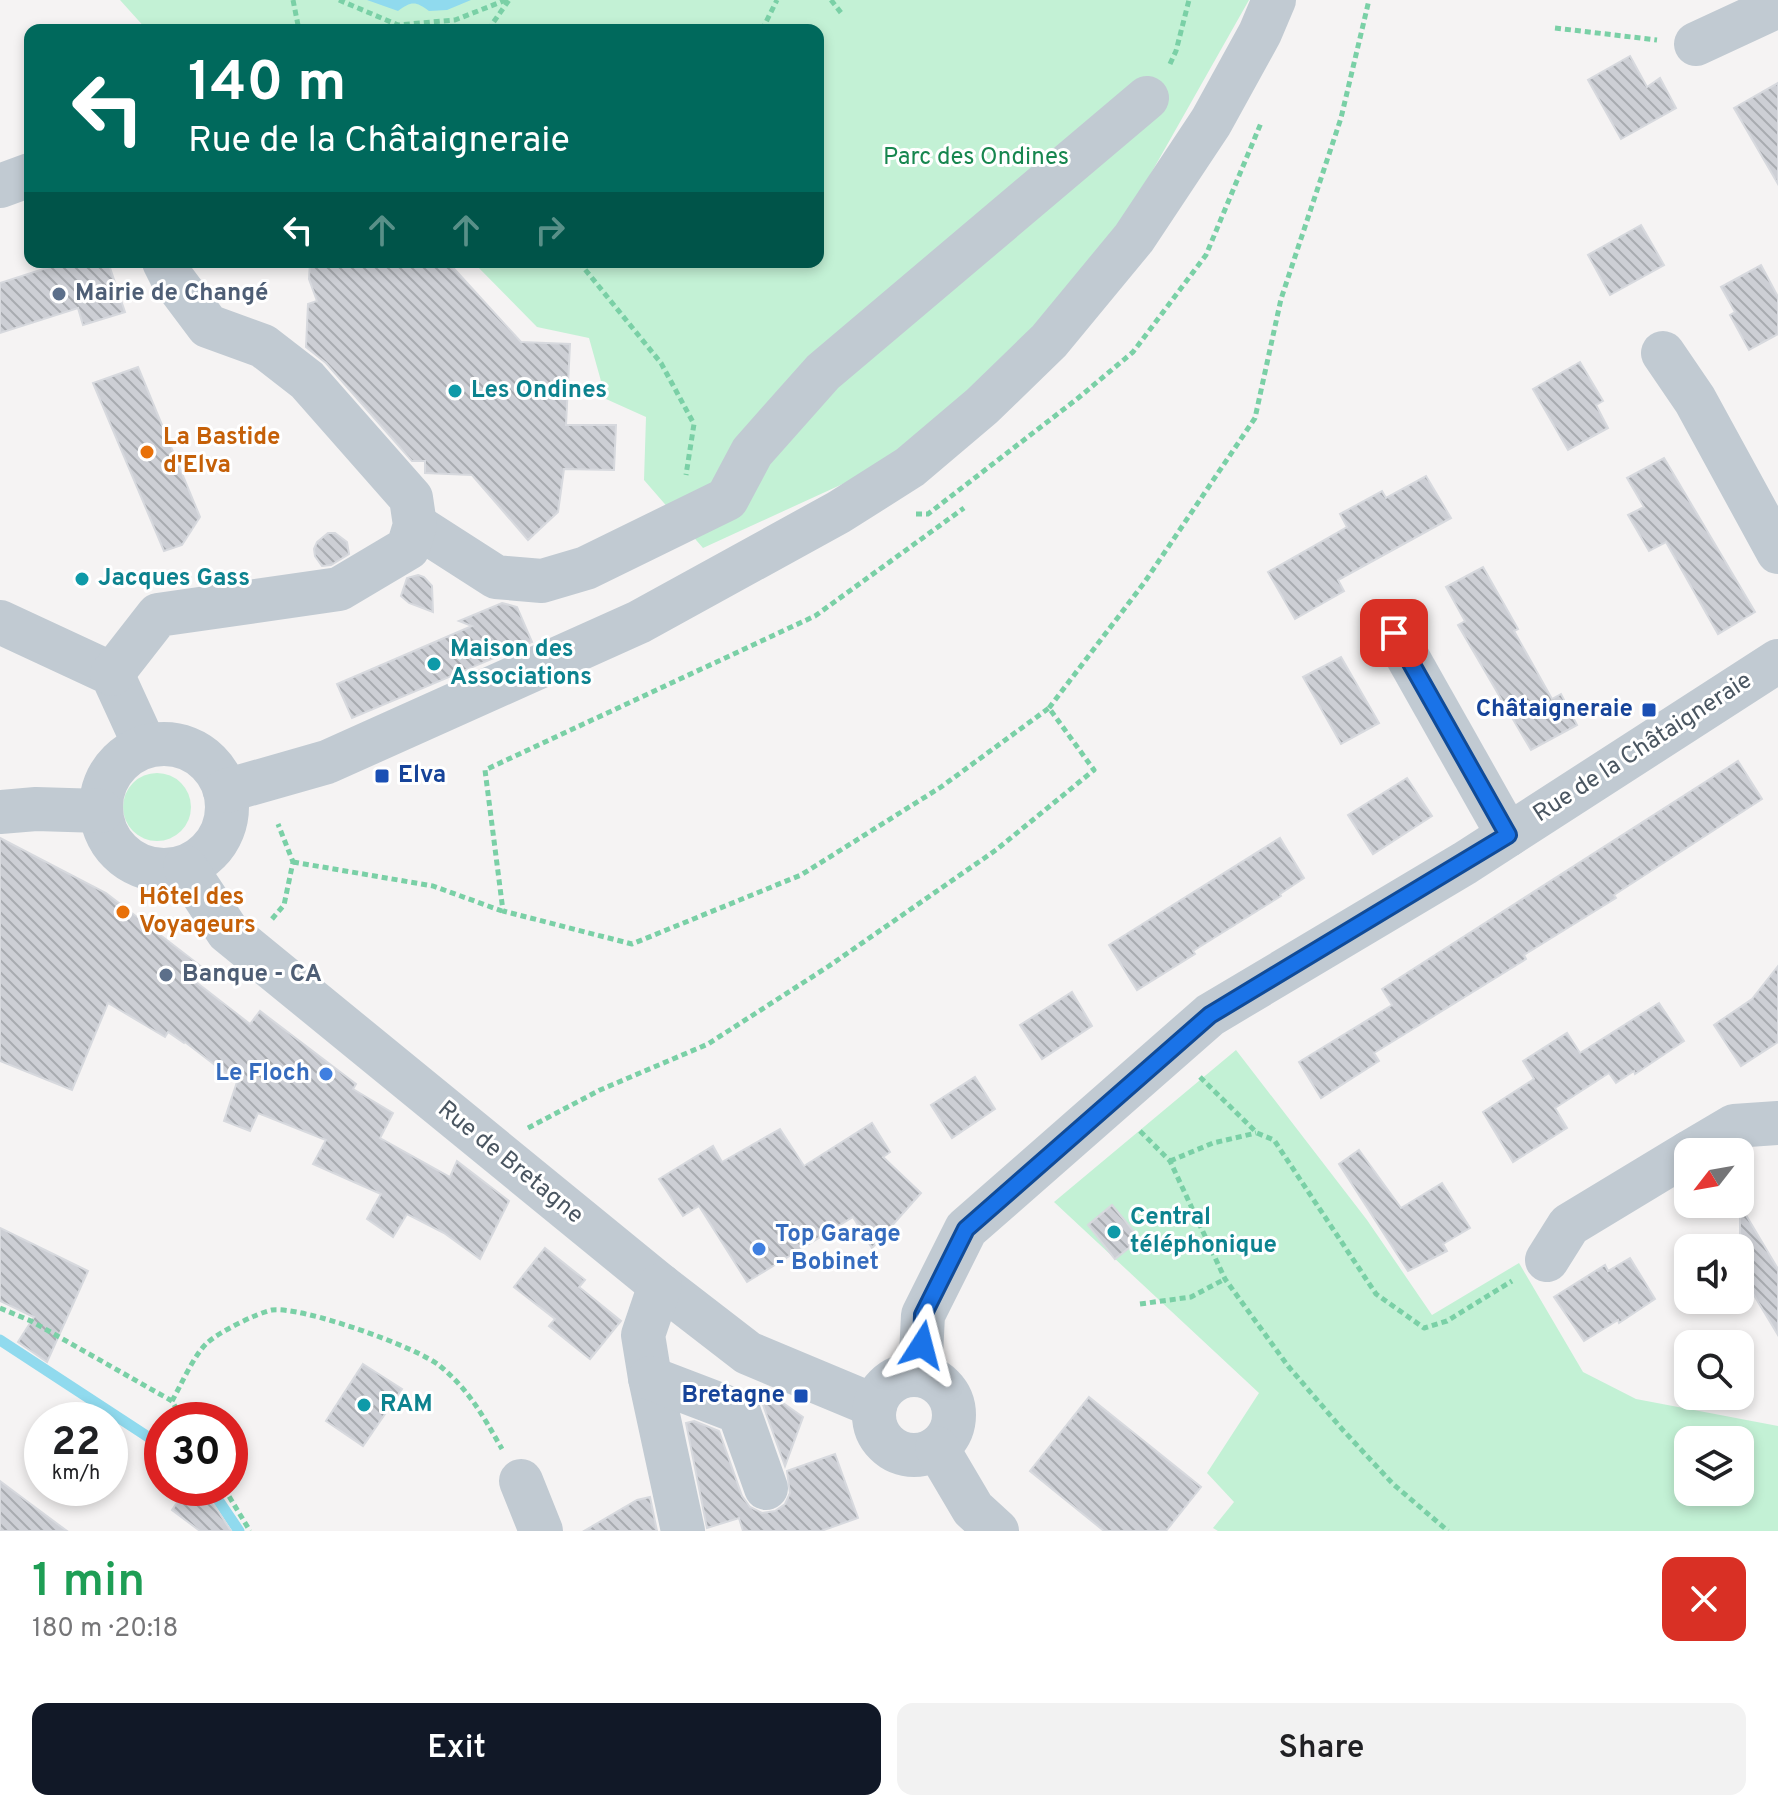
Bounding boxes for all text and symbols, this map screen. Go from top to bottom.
text: 140 m [188,50,346,120]
icon: left [56,56,160,160]
text: Rue de la Châtaigneraie [188,119,570,165]
park label: Parc des Ondines [883,143,1069,173]
icon: left [276,208,320,252]
icon: ahead [360,208,404,252]
icon: ahead [444,208,488,252]
icon: right [528,208,572,252]
place label: Mairie de Changé [75,279,268,309]
marker: Mairie de Changé [50,285,68,303]
place label: Les Ondines [471,376,607,406]
marker: Les Ondines [446,382,464,400]
place label: La Bastide d'Elva [163,423,280,481]
marker: La Bastide d'Elva [138,443,156,461]
place label: Jacques Gass [98,564,250,594]
marker: Jacques Gass [73,570,91,588]
pin [1360,599,1428,667]
icon: arrive [1372,611,1416,655]
place label: Maison des Associations [450,635,592,693]
marker: Maison des Associations [425,655,443,673]
street label: Rue de la Châtaigneraie [1528,666,1758,830]
place label: Châtaigneraie [1476,695,1633,725]
marker: Châtaigneraie [1640,701,1658,719]
place label: Elva [398,761,446,791]
marker: Elva [373,767,391,785]
place label: Hôtel des Voyageurs [139,883,256,941]
marker: Hôtel des Voyageurs [114,903,132,921]
place label: Banque - CA [182,960,322,990]
marker: Banque - CA [157,966,175,984]
place label: Le Floch [215,1059,310,1089]
marker: Le Floch [317,1065,335,1083]
street label: Rue de Bretagne [431,1095,589,1231]
north arrow [1674,1138,1754,1218]
map controls [1674,1138,1754,1506]
place label: Central téléphonique [1130,1203,1277,1261]
place label: Top Garage - Bobinet [775,1220,901,1278]
marker: Central téléphonique [1105,1223,1123,1241]
button: sound [1674,1234,1754,1314]
marker: Top Garage - Bobinet [750,1240,768,1258]
position arrow [880,1303,964,1387]
button: search [1674,1330,1754,1410]
place label: Bretagne [681,1381,785,1411]
marker: Bretagne [792,1387,810,1405]
place label: RAM [380,1390,433,1420]
marker: RAM [355,1396,373,1414]
speed limit sign: 30 [144,1402,248,1506]
text: 22 [52,1419,100,1469]
button: layers [1674,1426,1754,1506]
text: km/h [52,1461,100,1487]
text: 1 min [32,1553,145,1613]
button: close [1662,1557,1746,1641]
text: 180 m · 20:18 [32,1613,178,1646]
button: Exit [32,1703,881,1795]
button: Share [897,1703,1746,1795]

